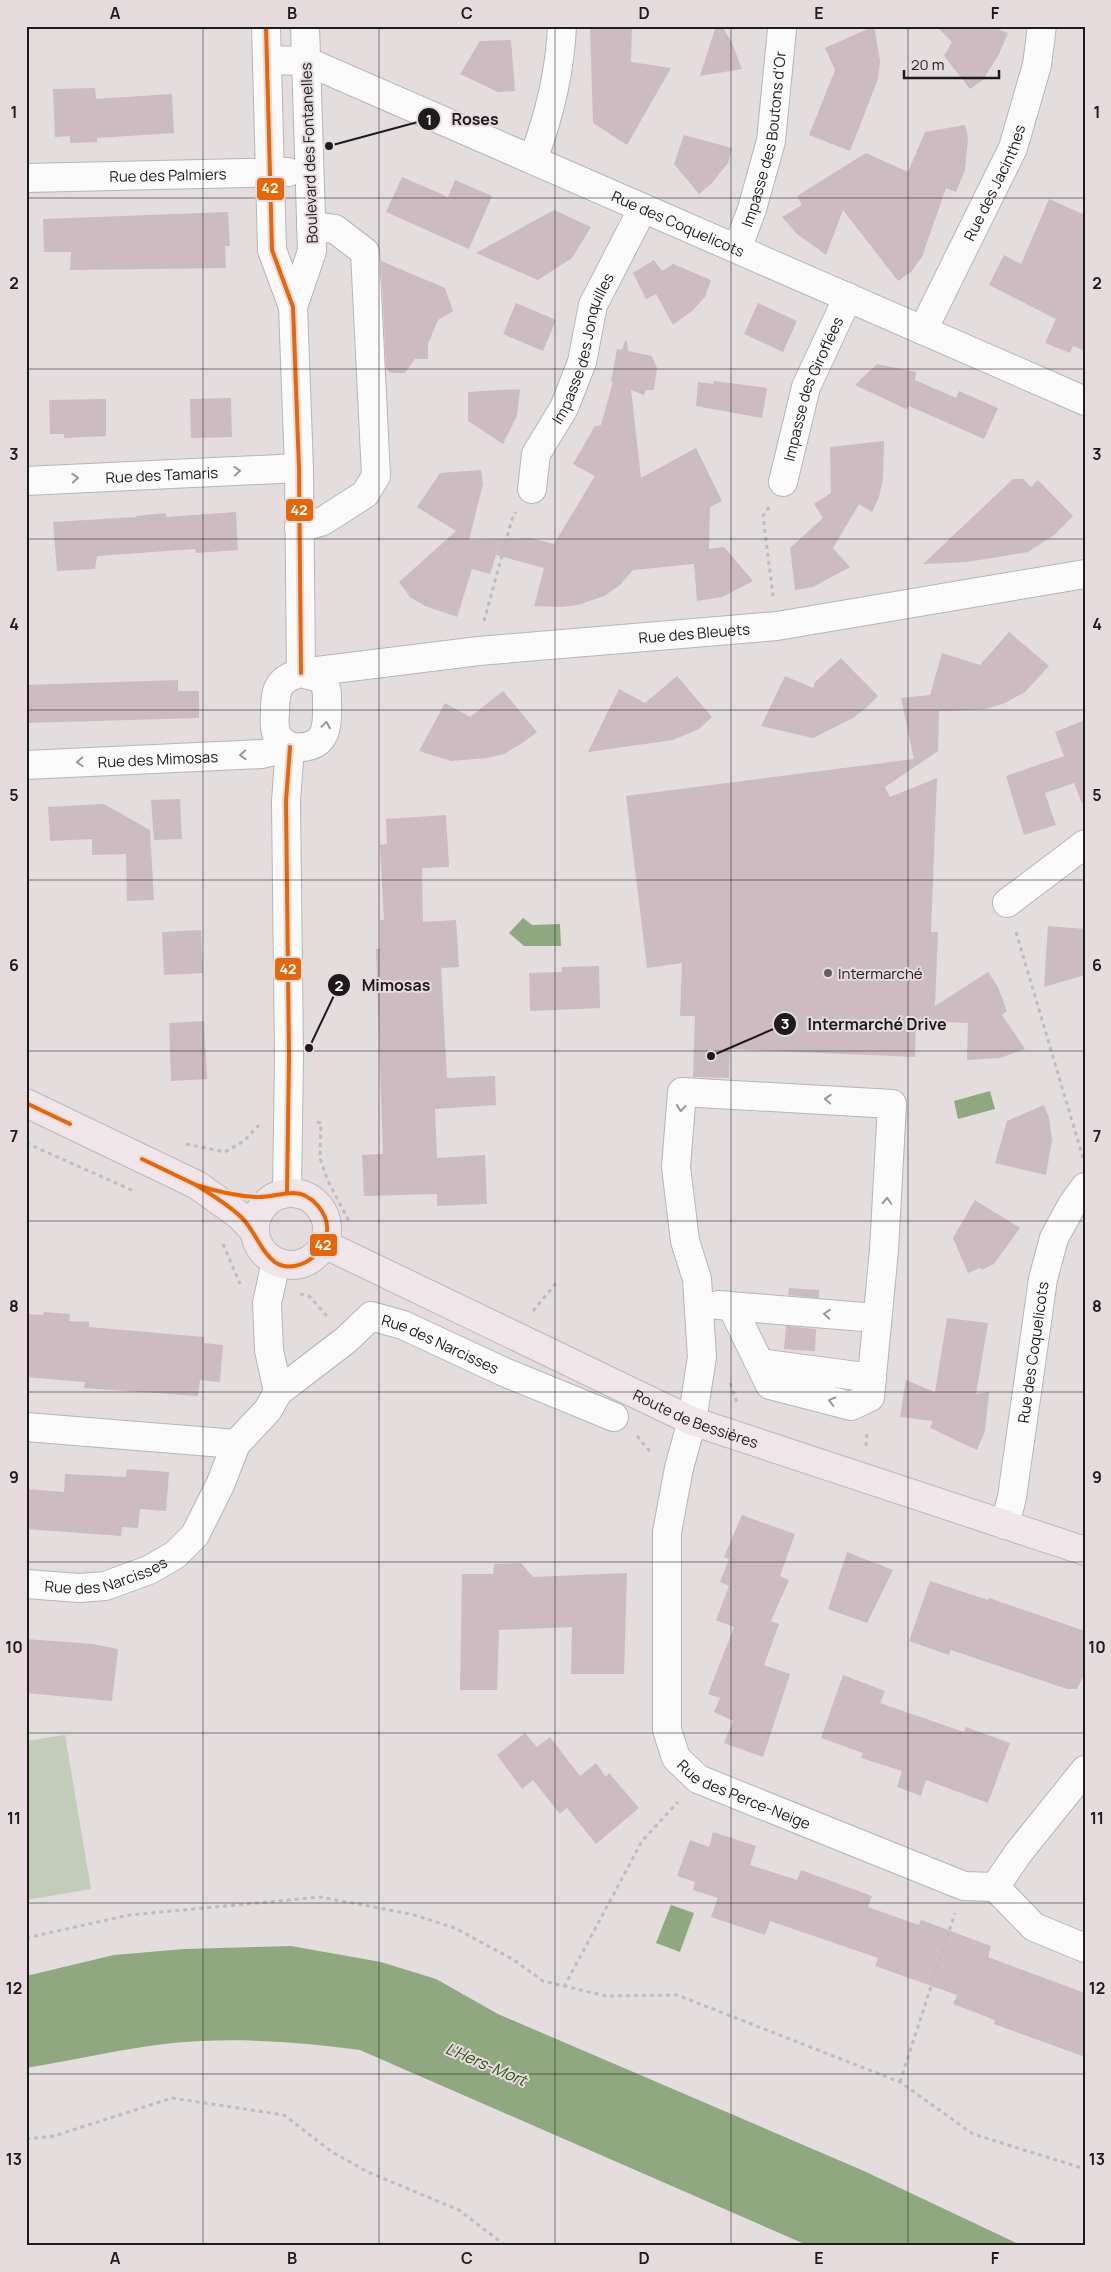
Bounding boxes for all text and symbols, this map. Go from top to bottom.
text: A [110,2,121,24]
text: B [287,2,297,24]
text: C [461,2,473,24]
text: D [638,2,650,24]
text: E [814,2,824,24]
text: F [991,2,1000,24]
scale bar [904,48,998,80]
street label: Impasse des Boutons d'Or [736,49,790,230]
text: 20 m [911,54,944,75]
street label: Boulevard des Fontanelles [295,62,323,244]
text: 1 [10,101,18,123]
text: 1 [1093,101,1101,123]
callout: Roses [417,104,509,135]
text: Roses [451,108,499,130]
text: 1 [426,109,432,130]
street label: Rue des Jacinthes [958,122,1030,244]
street label: Rue des Palmiers [109,163,227,187]
line badge: 42 [256,177,285,201]
text: 42 [262,178,278,197]
street label: Rue des Coquelicots [608,185,748,262]
street label: Impasse des Jonquilles [546,269,618,428]
text: 2 [9,272,19,294]
text: 2 [1092,272,1102,294]
street label: Impasse des Giroflées [778,313,848,463]
text: 3 [9,443,19,465]
text: 3 [1092,443,1102,465]
street label: Rue des Tamaris [105,461,219,488]
one-way arrow [234,466,242,476]
one-way arrow [71,473,79,484]
line badge: 42 [285,498,314,522]
text: 42 [291,500,307,519]
text: 4 [9,613,19,635]
text: 4 [1092,613,1102,635]
street label: Rue des Bleuets [638,618,751,648]
one-way arrow [320,720,330,729]
street label: Rue des Mimosas [97,746,219,772]
one-way arrow [238,750,246,760]
one-way arrow [76,757,84,768]
text: 5 [9,784,19,806]
text: 5 [1092,784,1102,806]
text: 6 [9,954,19,976]
text: 6 [1092,954,1102,976]
line badge: 42 [274,957,302,981]
text: 42 [280,959,296,978]
place label: Intermarché [838,963,923,984]
marker: Intermarché [822,967,834,979]
callout: Mimosas [326,970,440,1001]
text: Mimosas [362,974,431,996]
text: 2 [335,975,344,996]
callout: Intermarché Drive [773,1009,957,1040]
text: 3 [781,1013,789,1034]
text: Intermarché Drive [807,1013,947,1035]
one-way arrow [824,1094,832,1105]
one-way arrow [675,1104,686,1112]
text: 7 [10,1125,18,1147]
text: 7 [1093,1125,1101,1147]
one-way arrow [881,1197,892,1205]
line badge: 42 [309,1233,338,1257]
text: 42 [315,1235,331,1254]
street label: Rue des Coquelicots [1012,1280,1053,1424]
text: 8 [9,1295,19,1317]
text: 8 [1092,1295,1102,1317]
street label: Rue des Narcisses [379,1309,503,1379]
one-way arrow [823,1309,831,1320]
street label: Route de Bessières [630,1384,761,1453]
one-way arrow [828,1396,837,1407]
text: 9 [9,1466,19,1488]
text: 9 [1092,1466,1102,1488]
street label: Rue des Narcisses [44,1551,171,1599]
text: 10 [5,1636,23,1658]
text: 10 [1088,1636,1106,1658]
street label: Rue des Perce-Neige [673,1754,814,1834]
text: 11 [7,1807,21,1829]
text: 11 [1090,1807,1104,1829]
text: 12 [6,1977,22,1999]
text: 12 [1089,1977,1105,1999]
water label: L'Hers-Mort [442,2037,531,2091]
text: 13 [6,2148,22,2170]
text: 13 [1089,2148,1105,2170]
text: A [110,2247,121,2269]
text: B [287,2247,297,2269]
text: C [461,2247,473,2269]
text: D [638,2247,650,2269]
text: E [814,2247,824,2269]
text: F [991,2247,1000,2269]

